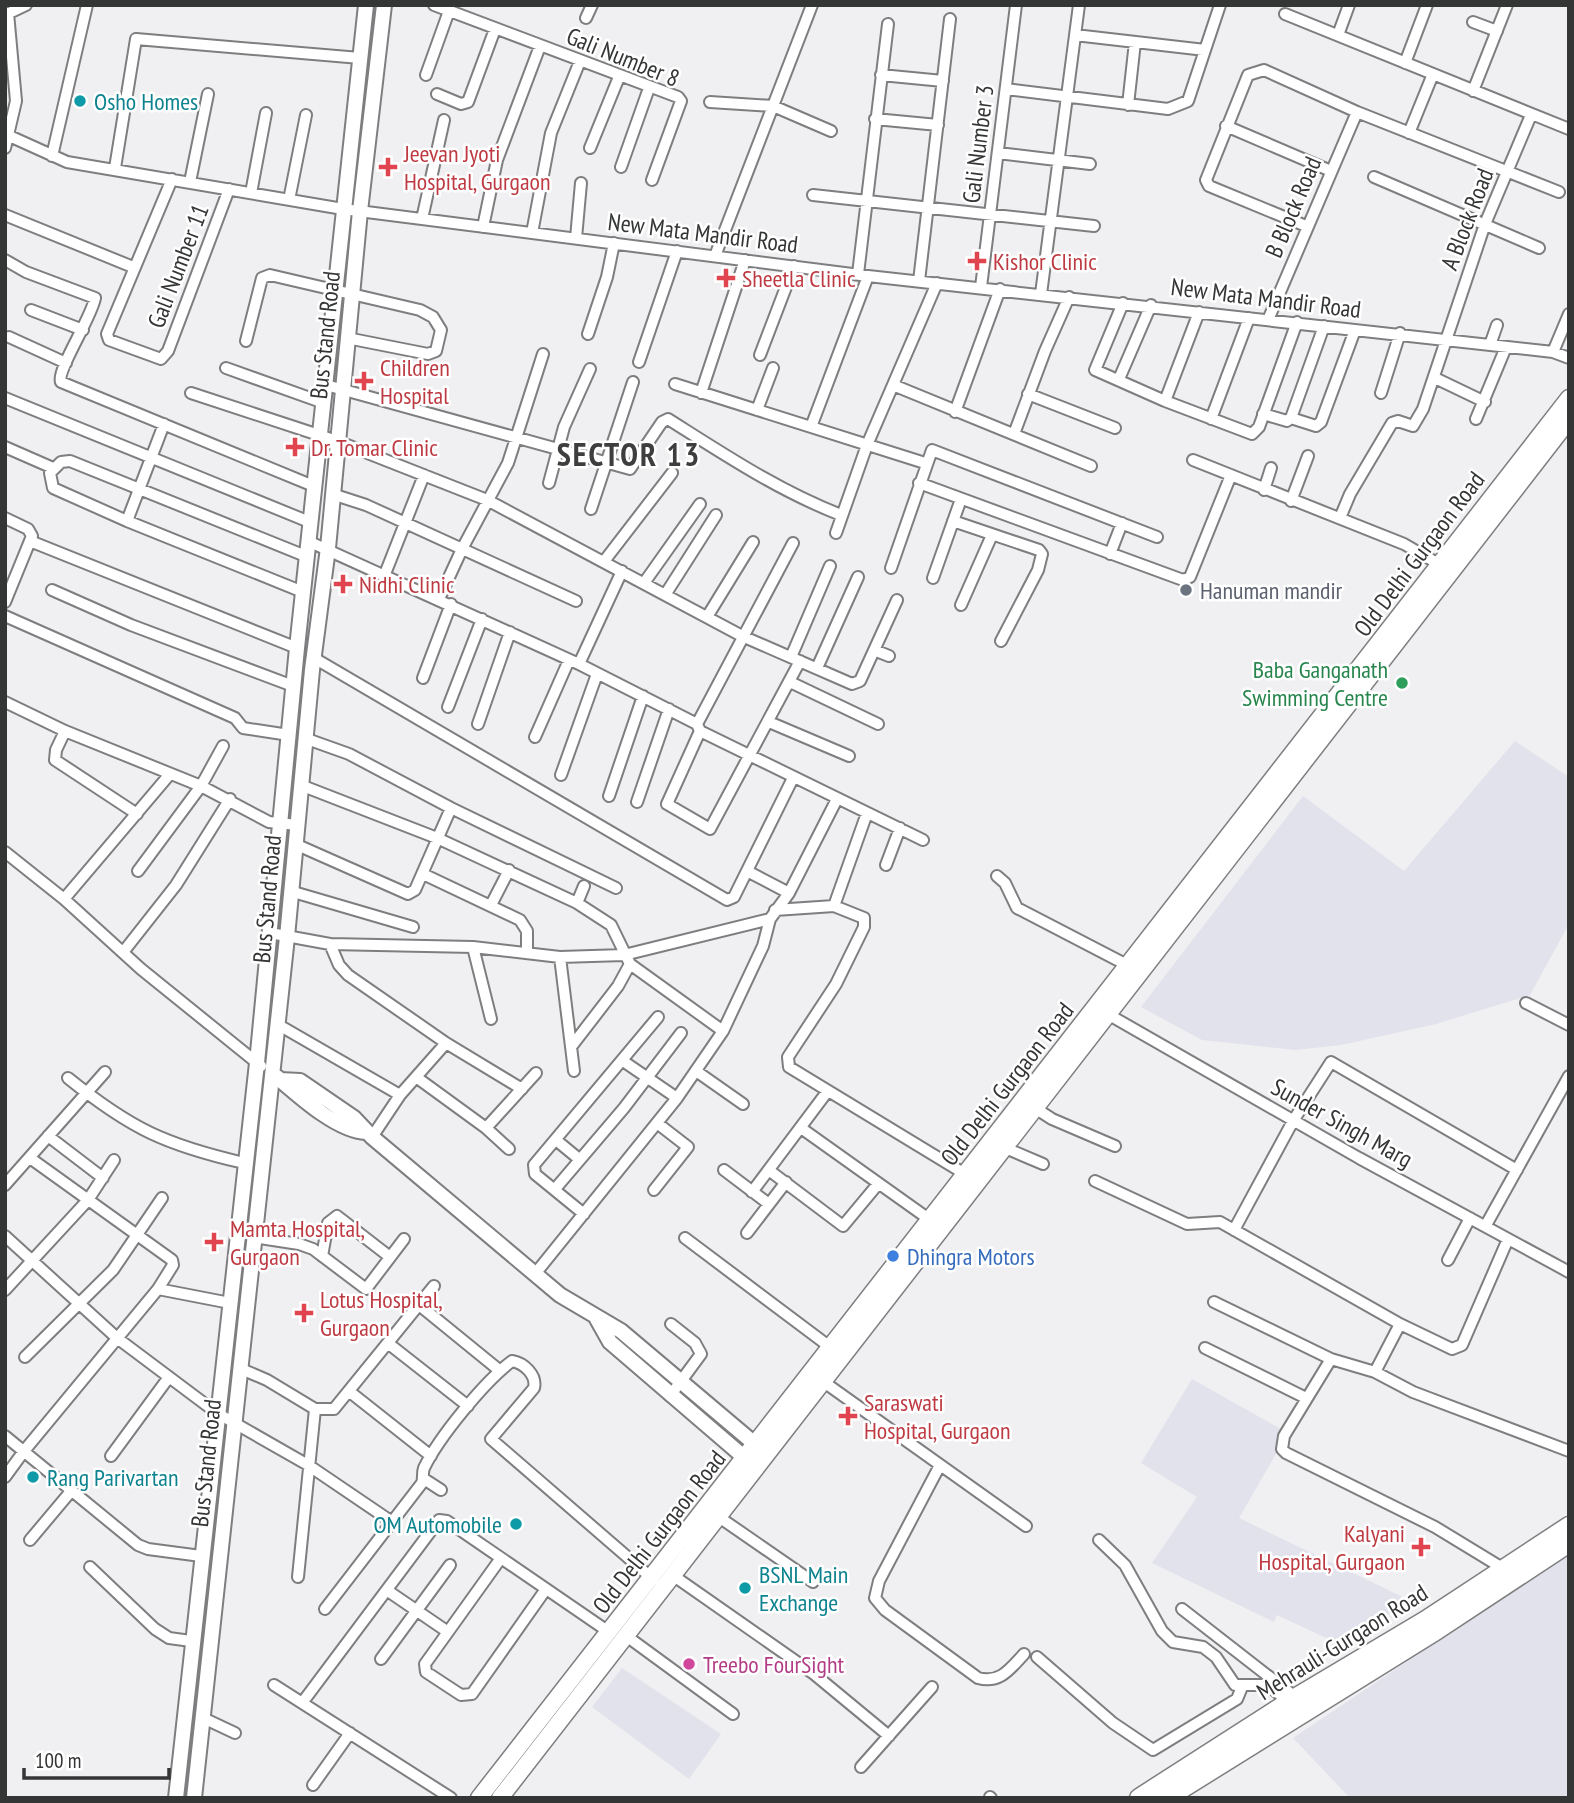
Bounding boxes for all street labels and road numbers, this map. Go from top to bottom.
street label: Gali Number 8 [562,20,684,94]
street label: Gali Number 3 [955,83,1001,205]
street label: B Block Road [1258,152,1328,262]
street label: A Block Road [1433,164,1501,274]
street label: Gali Number 11 [140,200,216,332]
street label: New Mata Mandir Road [606,206,800,260]
street label: Bus Stand Road [303,270,347,400]
street label: New Mata Mandir Road [1169,271,1363,325]
street label: Old Delhi Gurgaon Road [1347,465,1491,643]
street label: Bus Stand Road [246,834,288,964]
street label: Old Delhi Gurgaon Road [934,996,1080,1172]
street label: Sunder Singh Marg [1266,1071,1418,1175]
street label: Bus Stand Road [184,1398,228,1528]
street label: Old Delhi Gurgaon Road [586,1444,732,1620]
street label: Mehrauli-Gurgaon Road [1251,1577,1433,1707]

